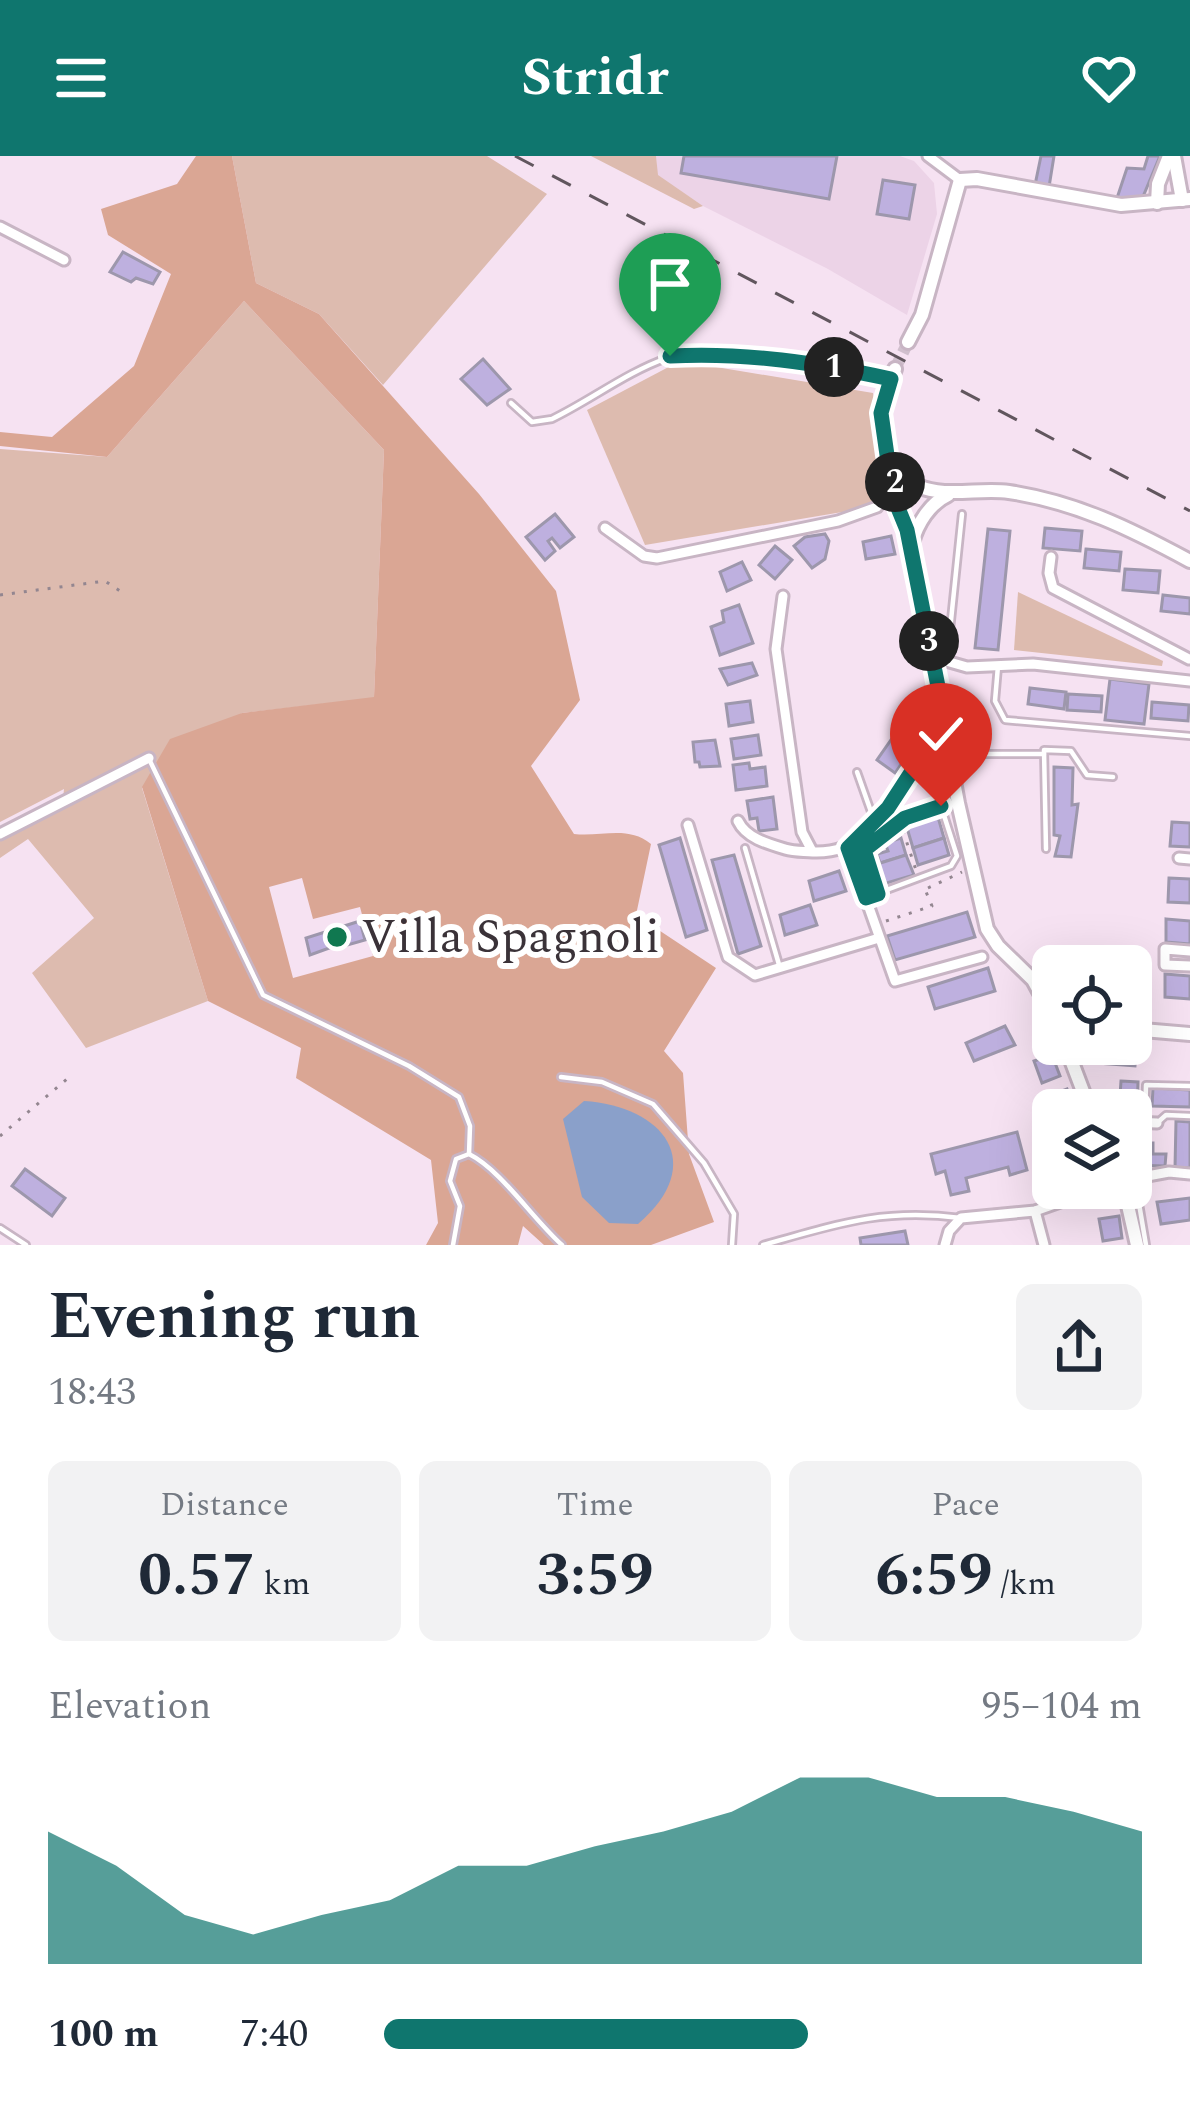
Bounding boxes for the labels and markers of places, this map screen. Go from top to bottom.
pin [619,233,721,356]
pin: 1 [804,337,864,397]
pin: 2 [865,452,925,512]
pin: 3 [899,611,959,671]
pin [890,683,992,806]
place label: Villa Spagnoli [361,901,660,974]
marker: Villa Spagnoli [324,924,350,950]

